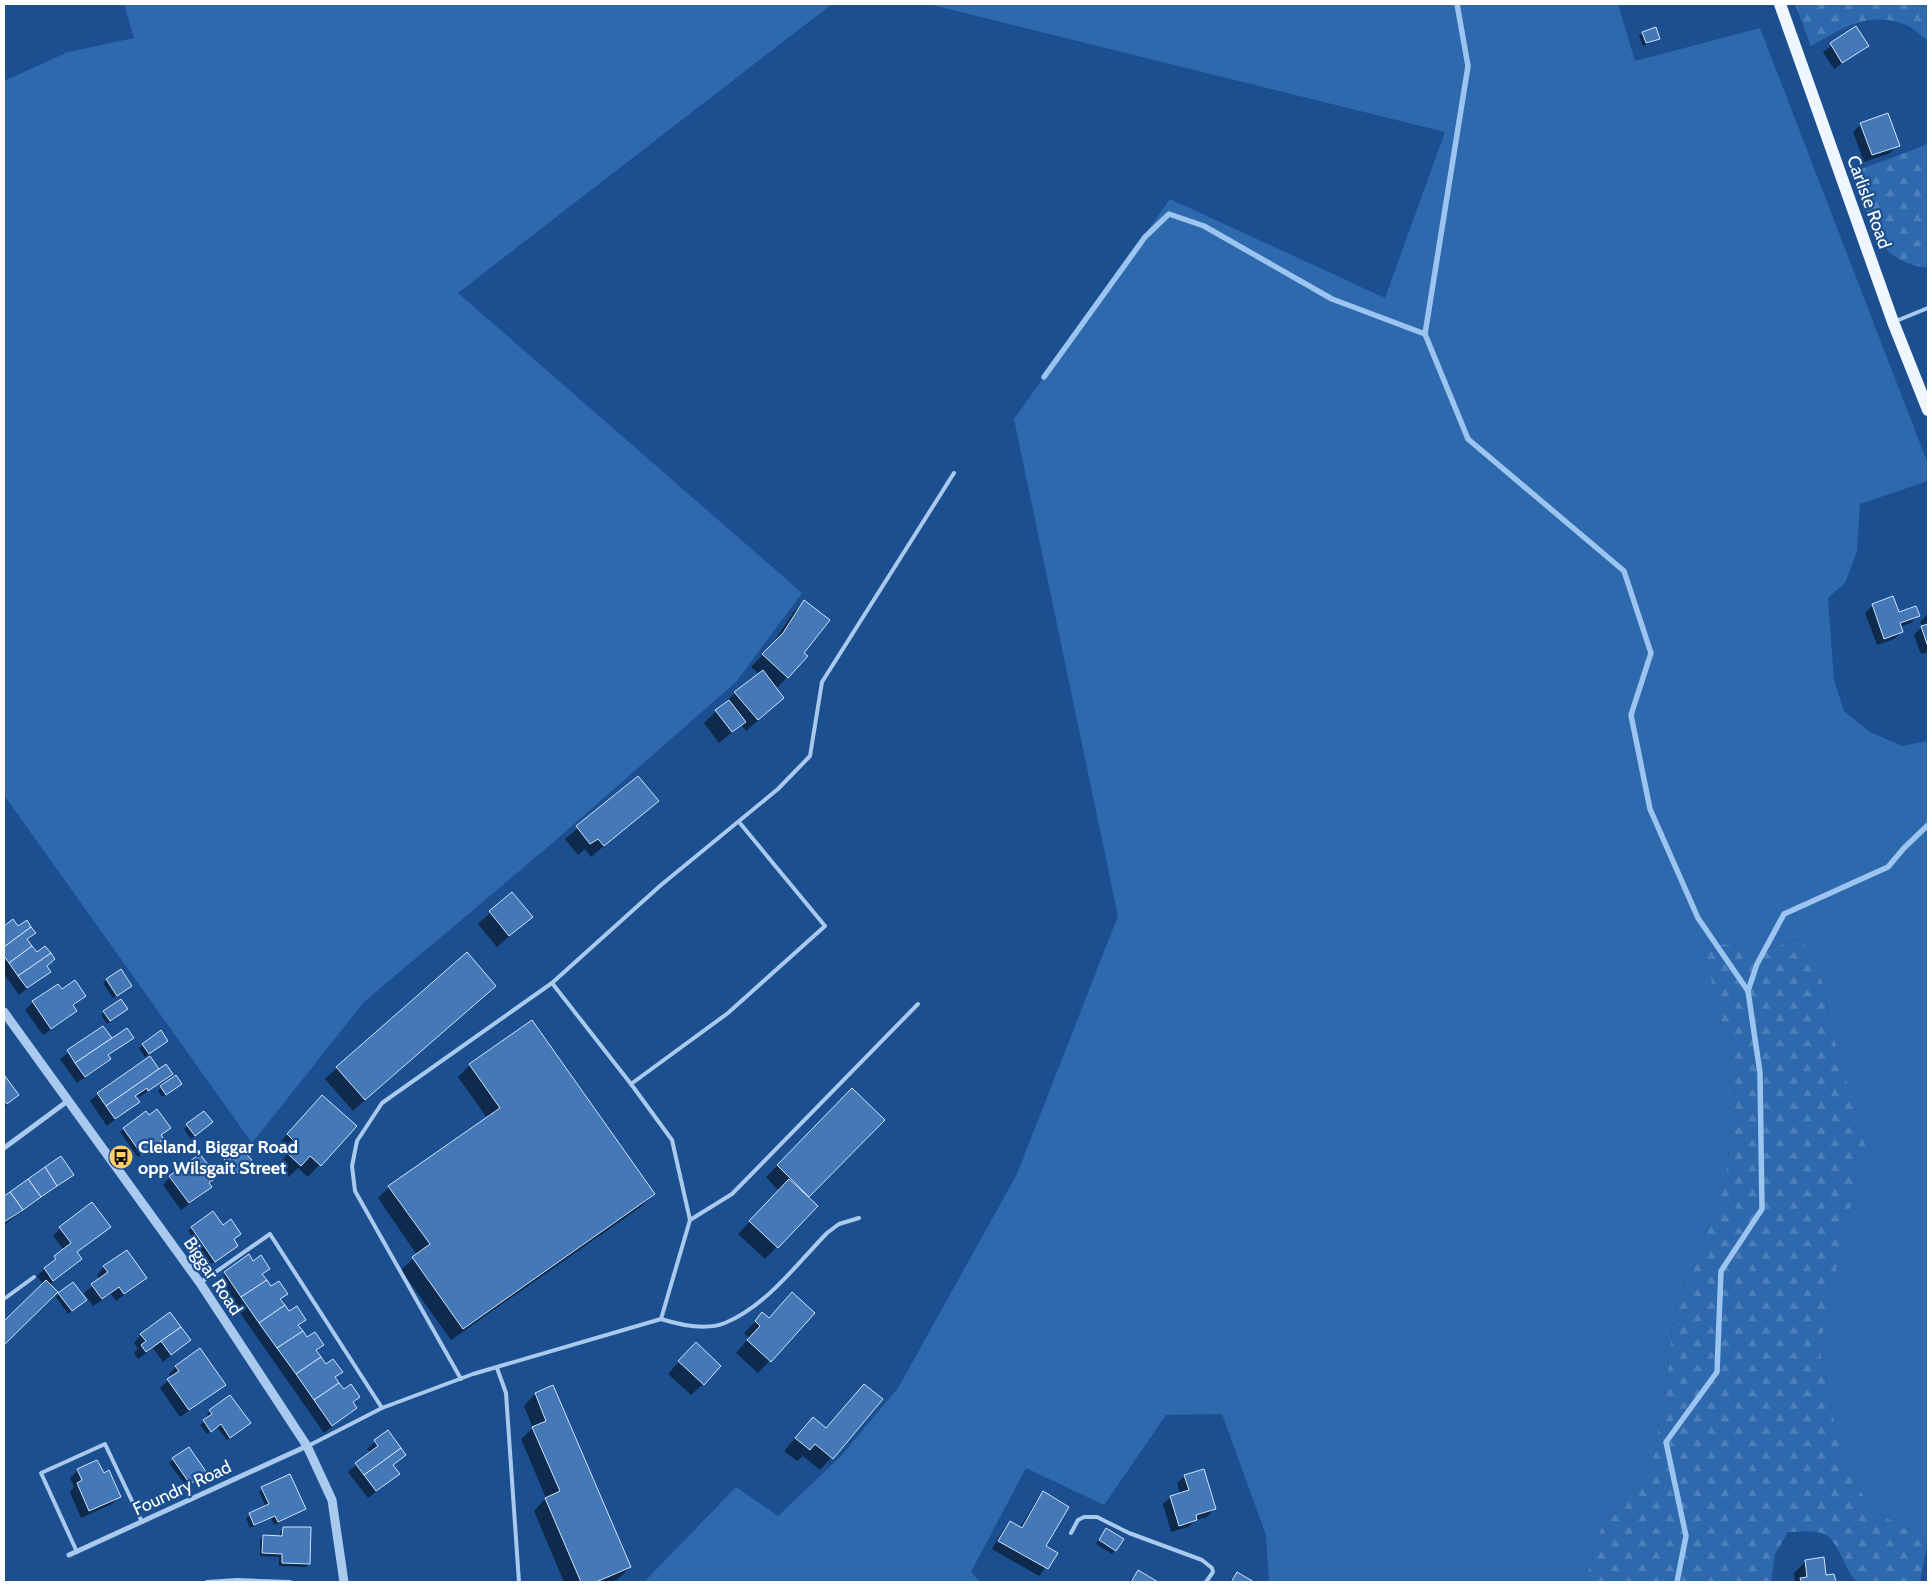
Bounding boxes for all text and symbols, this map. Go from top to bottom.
street label: Carlisle Road [1842,152,1896,252]
place label: Cleland, Biggar Road opp Wilsgait Street [138,1136,298,1179]
bus stop icon: Cleland, Biggar Road opp Wilsgait Street [108,1144,134,1170]
street label: Biggar Road [179,1233,247,1319]
street label: Foundry Road [129,1456,235,1520]

